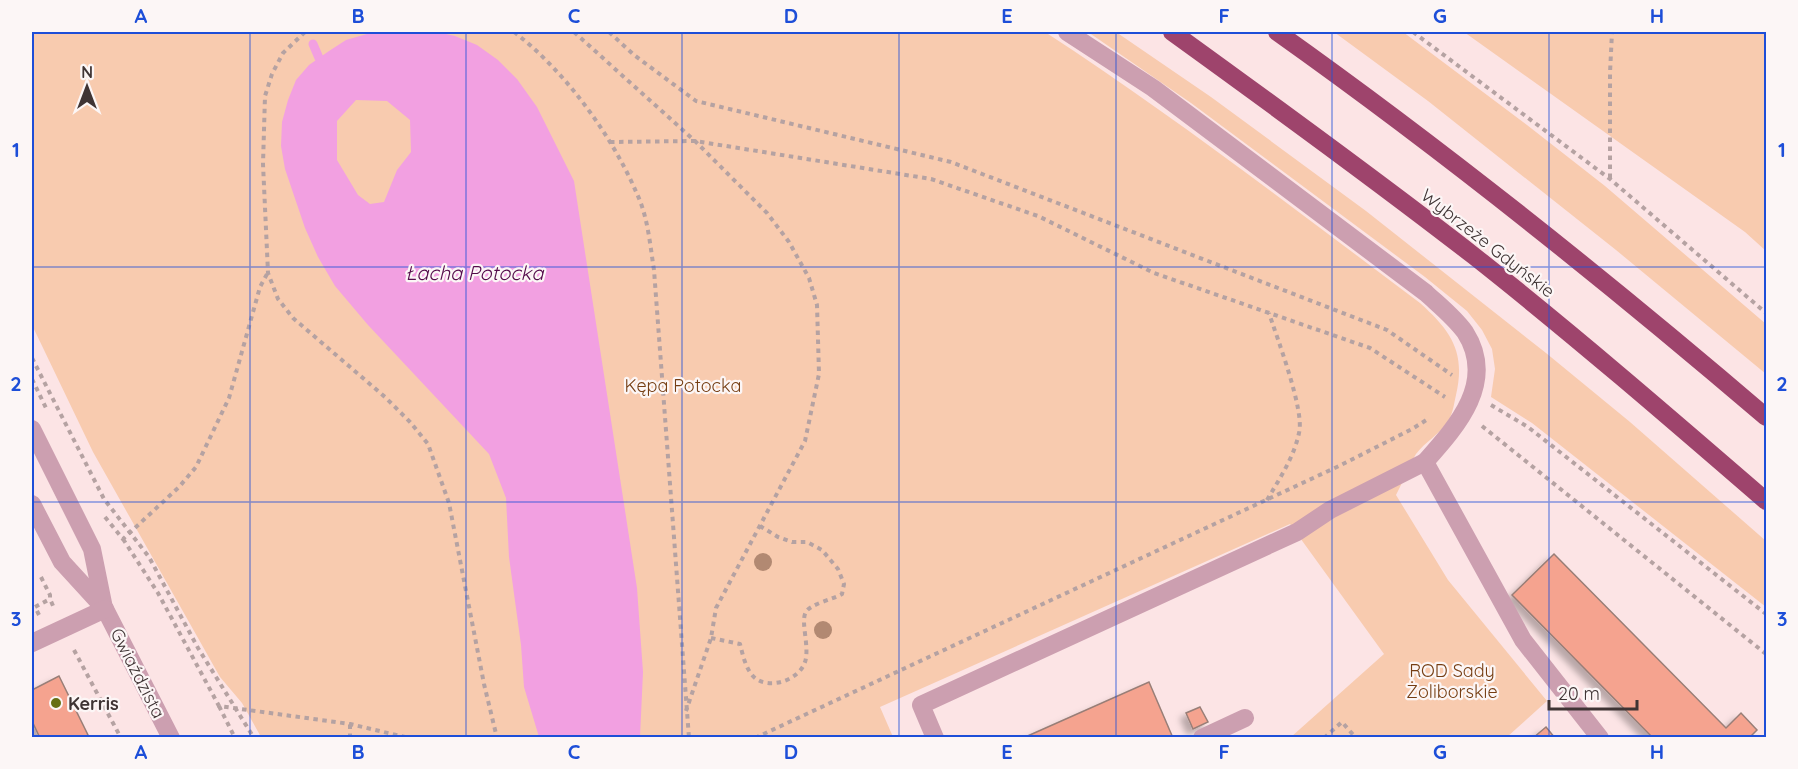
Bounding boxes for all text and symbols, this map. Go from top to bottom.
text: A [135,3,148,28]
text: B [351,3,365,28]
text: C [568,3,581,28]
text: D [784,3,798,28]
text: E [1001,3,1013,28]
text: F [1218,3,1230,28]
text: G [1433,3,1447,28]
text: H [1650,3,1664,28]
north arrow [57,57,117,117]
text: N [81,62,93,82]
text: 1 [12,137,20,162]
text: 1 [1778,137,1786,162]
street label: Wybrzeże Gdyńskie [1416,183,1560,303]
water label: Łacha Potocka [405,260,545,285]
text: 2 [10,371,22,396]
text: 2 [1776,371,1788,396]
park label: Kępa Potocka [625,374,741,397]
text: 3 [11,606,21,631]
text: 3 [1777,606,1787,631]
street label: Gwiaździsta [105,624,171,722]
park label: ROD Sady Żoliborskie [1406,659,1498,703]
scale bar [1549,673,1638,711]
text: 20 m [1558,682,1600,705]
place label: Kerris [68,692,119,715]
marker: Kerris [49,696,63,710]
text: A [135,739,148,764]
text: B [351,739,365,764]
text: C [568,739,581,764]
text: D [784,739,798,764]
text: E [1001,739,1013,764]
text: F [1218,739,1230,764]
text: G [1433,739,1447,764]
text: H [1650,739,1664,764]

